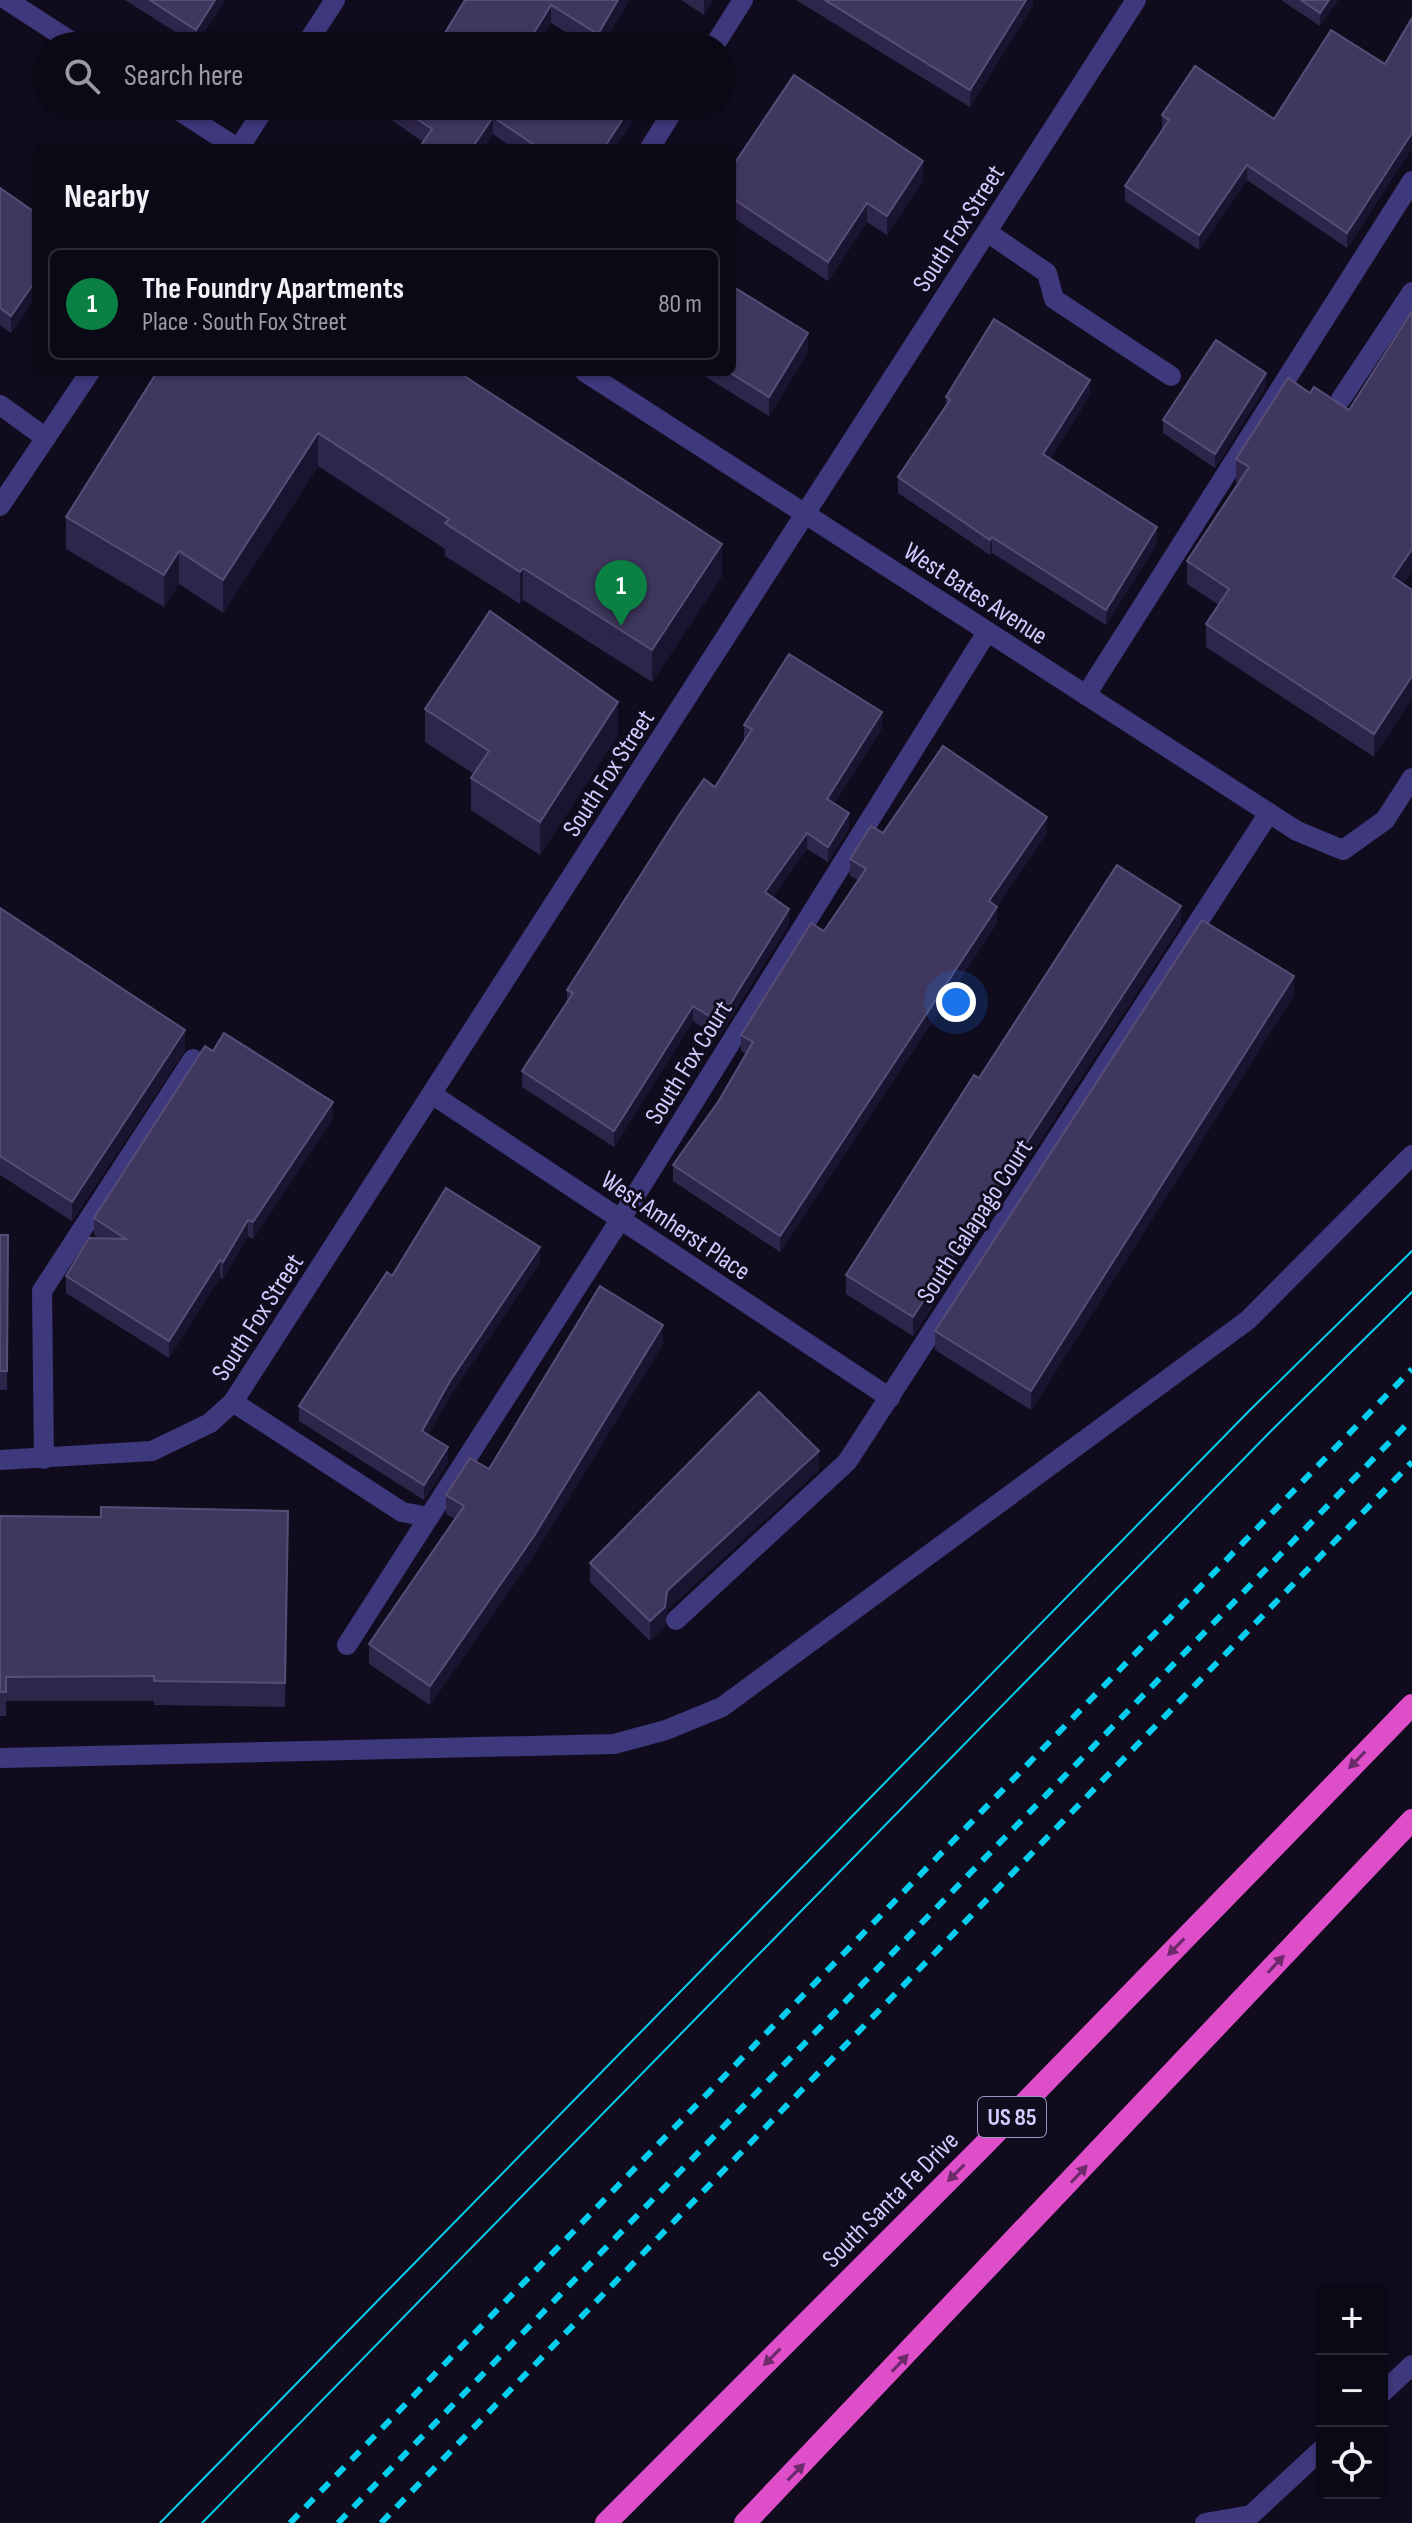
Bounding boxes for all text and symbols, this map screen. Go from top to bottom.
search box [32,32,736,120]
icon: search [60,54,104,98]
text: Search here [124,58,243,94]
street label: South Fox Street [907,160,1012,298]
text: Nearby [64,176,150,217]
text: The Foundry Apartments [142,271,404,307]
text: 1 [87,289,97,320]
text: 80 m [658,289,702,320]
text: Place · South Fox Street [142,307,347,338]
street label: West Bates Avenue [897,536,1053,652]
pin: 1 [595,560,647,626]
street label: South Fox Street [557,705,662,843]
your location [936,982,976,1022]
street label: South Fox Court [639,995,739,1130]
street label: South Galapago Court [911,1134,1040,1310]
street label: West Amherst Place [595,1165,756,1288]
street label: South Fox Street [206,1249,311,1387]
one-way arrow [1349,1750,1367,1769]
one-way arrow [1168,1937,1186,1956]
one-way arrow [1267,1955,1285,1974]
road number: US 85 [978,2097,1046,2137]
street label: South Santa Fe Drive [817,2126,966,2275]
one-way arrow [947,2163,966,2182]
one-way arrow [1069,2165,1087,2184]
map controls [1316,2283,1388,2499]
button: + [1316,2283,1388,2355]
one-way arrow [763,2347,782,2366]
one-way arrow [891,2354,909,2373]
button: − [1316,2355,1388,2427]
button: locate [1316,2427,1388,2499]
one-way arrow [786,2463,805,2482]

